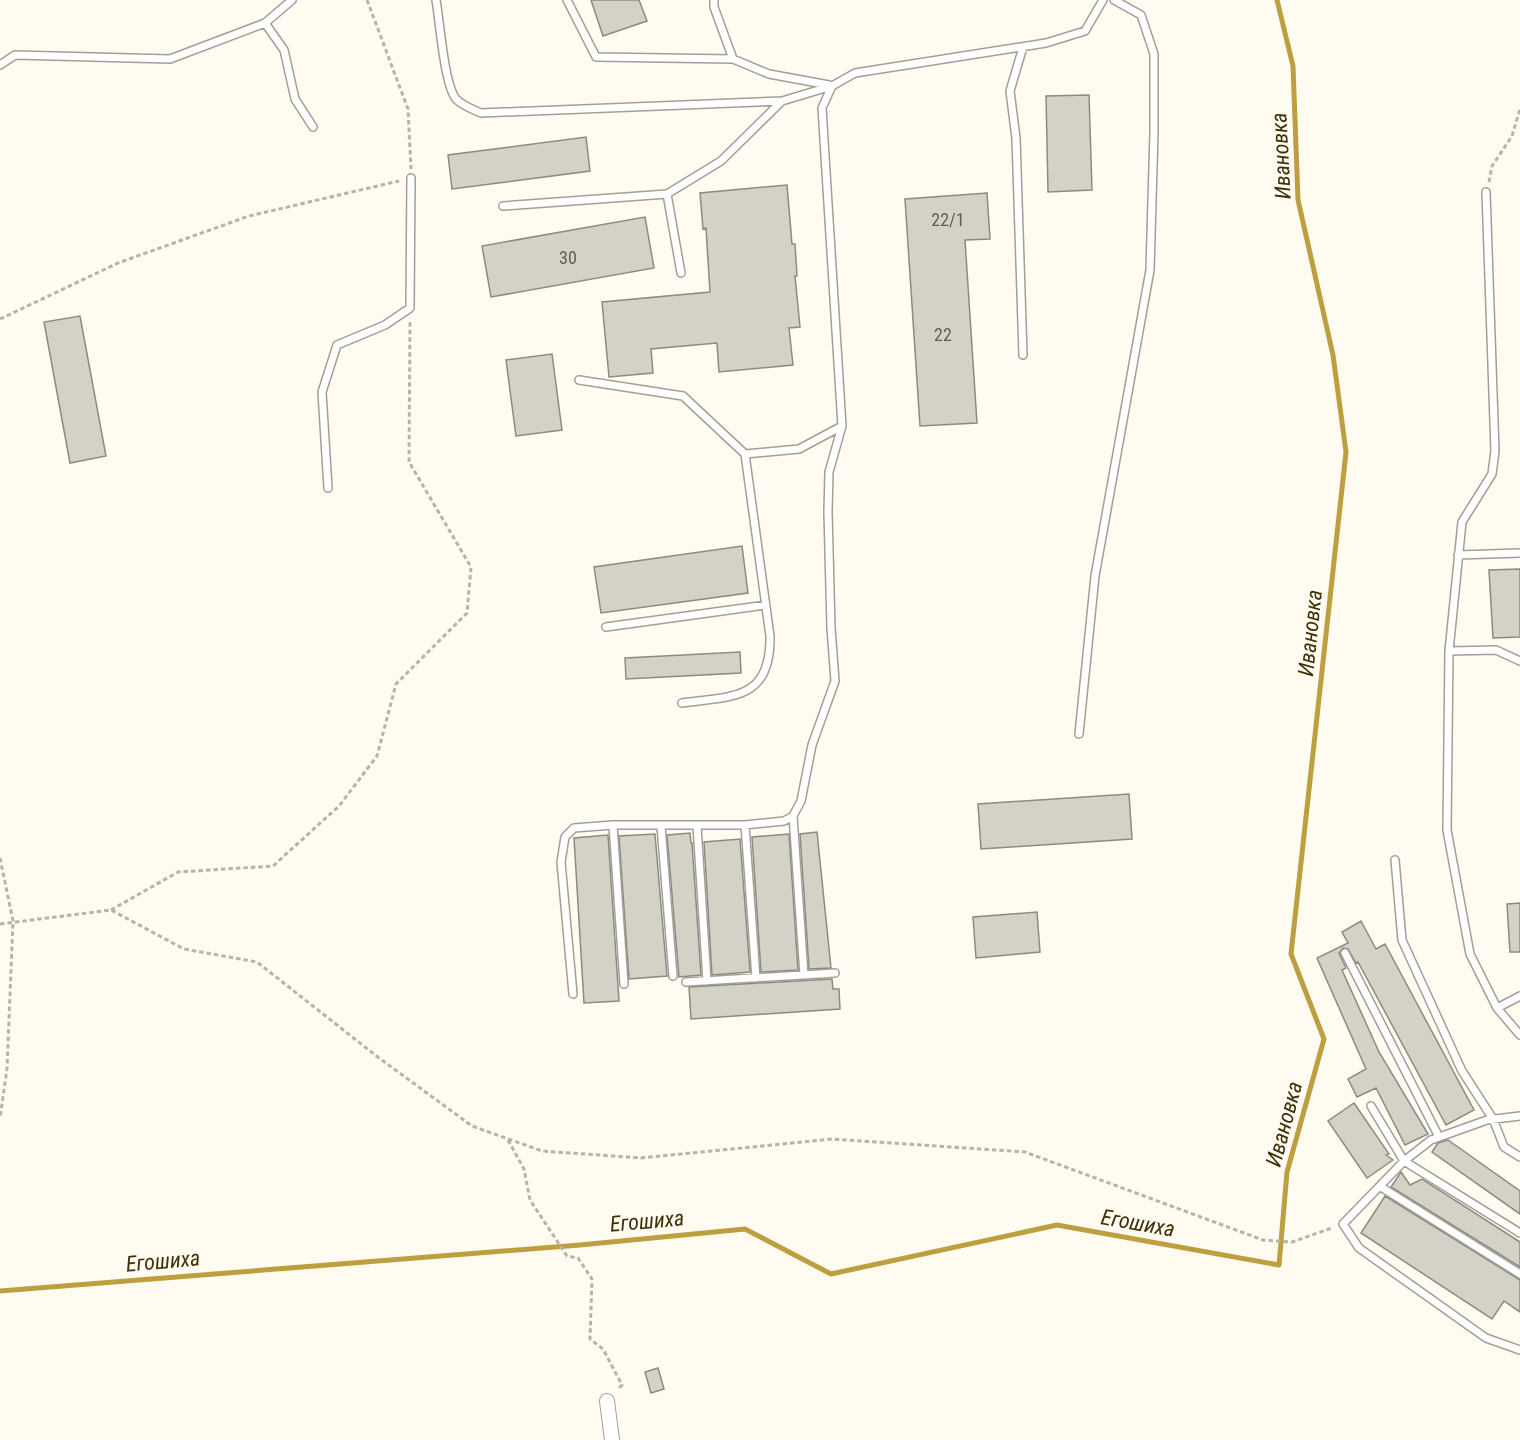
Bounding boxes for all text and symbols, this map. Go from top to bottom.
water label: Ивановка [1266,112,1296,200]
house number: 22/1 [931,209,965,230]
house number: 30 [559,247,577,268]
house number: 22 [934,324,952,345]
water label: Ивановка [1293,588,1327,678]
water label: Ивановка [1261,1079,1307,1169]
water label: Егошиха [1099,1204,1177,1242]
water label: Егошиха [609,1205,685,1237]
water label: Егошиха [125,1245,201,1277]

